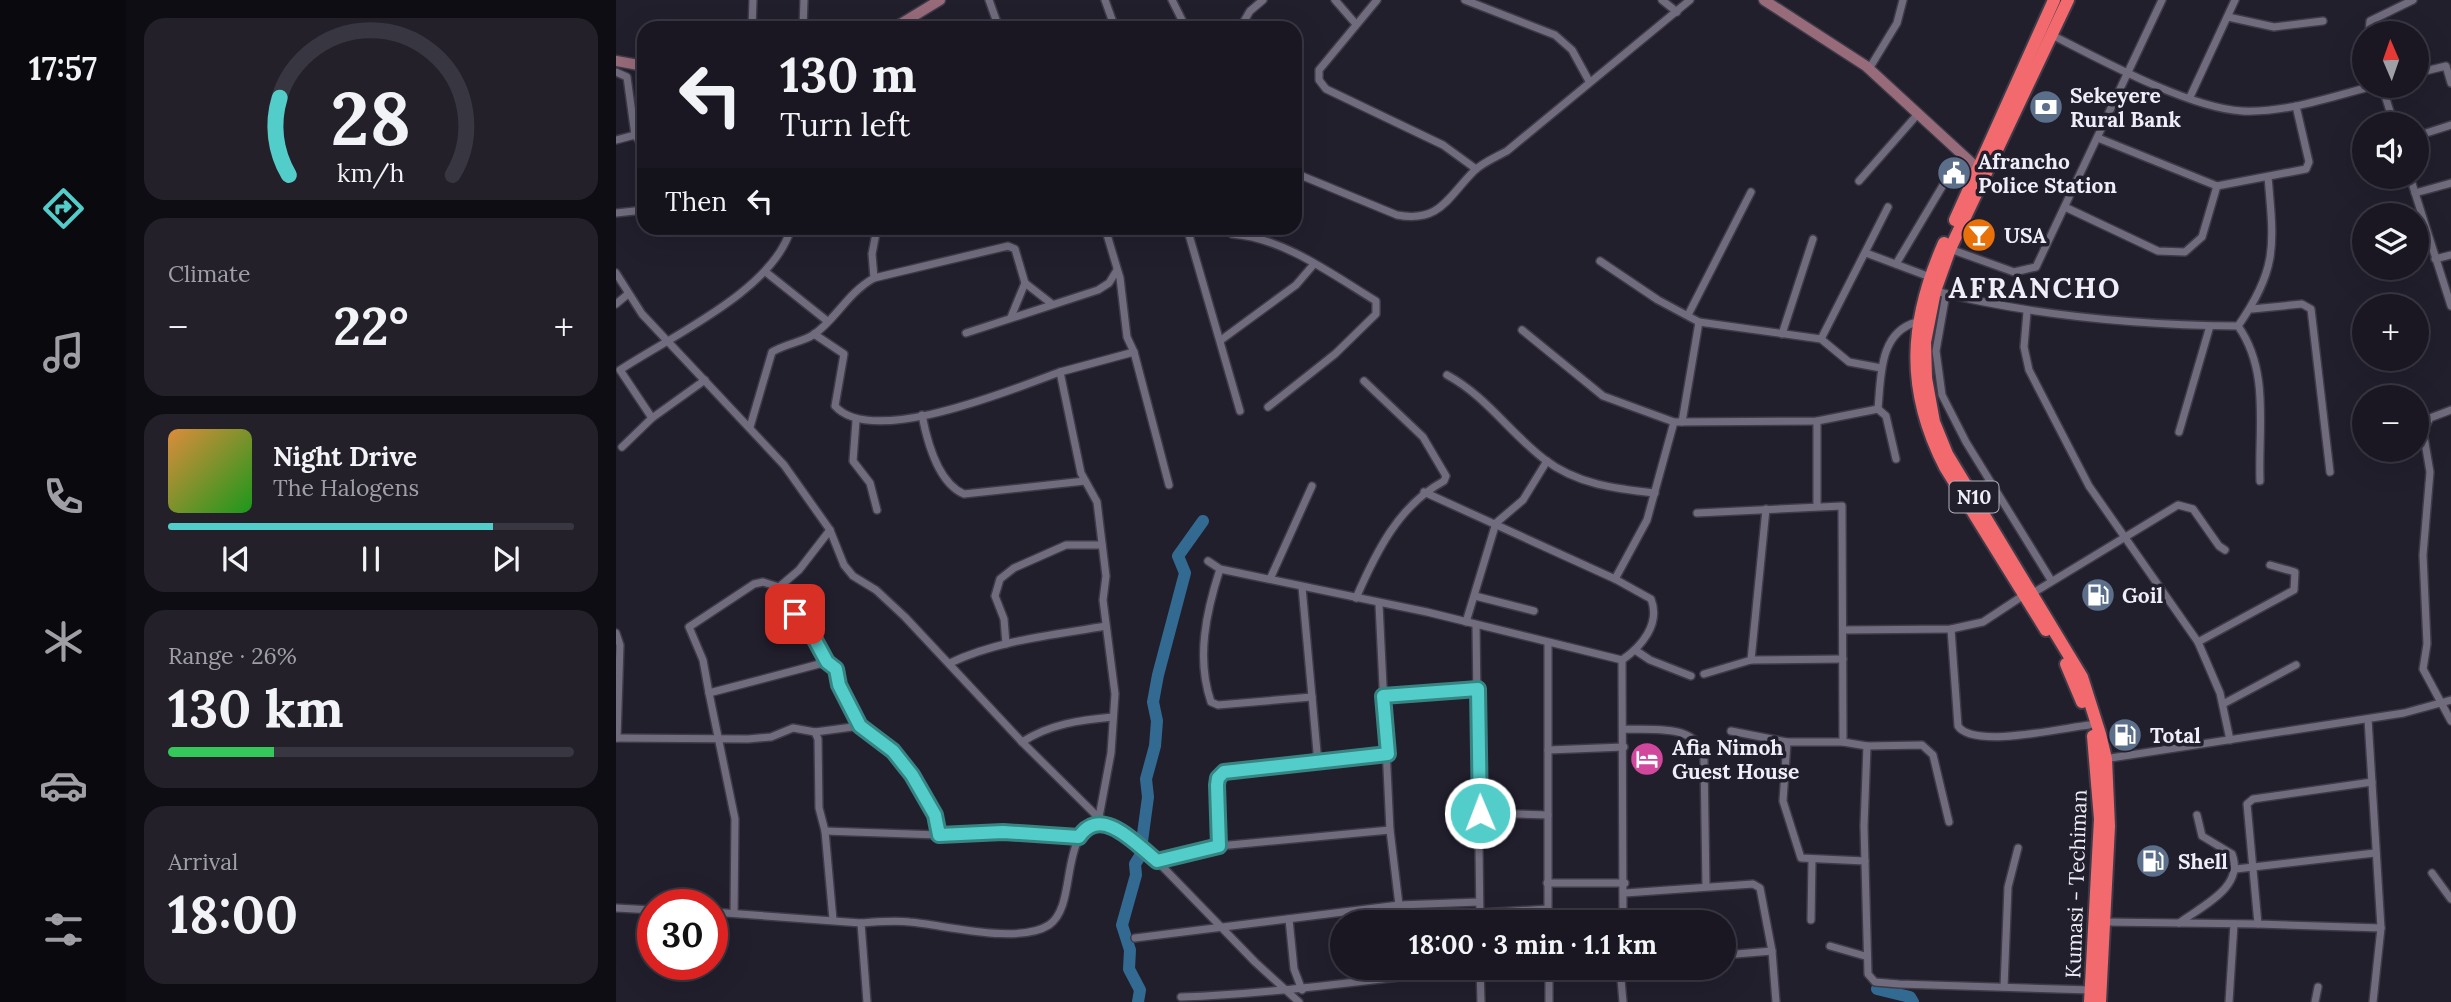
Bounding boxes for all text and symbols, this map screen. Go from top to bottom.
north arrow [2352,21,2429,98]
map controls [2352,21,2429,462]
text: 130 m [780,43,916,105]
text: 17:57 [29,48,97,89]
icon: left [665,49,756,140]
text: 28 [331,72,411,165]
place label: Sekeyere Rural Bank [2070,82,2182,133]
bank icon: Sekeyere Rural Bank [2027,88,2065,126]
text: Turn left [780,104,910,145]
button: sound [2352,112,2429,189]
place label: Afrancho Police Station [1978,148,2117,199]
public building icon: Afrancho Police Station [1935,154,1973,192]
text: km/h [337,157,405,189]
icon: left [741,182,779,220]
icon: directions [39,184,88,233]
text: Then [665,185,727,218]
button: layers [2352,203,2429,280]
bar icon: USA [1960,216,1998,254]
place label: USA [2004,222,2046,249]
text: Climate [168,259,250,288]
district label: AFRANCHO [1948,270,2122,306]
text: 22° [333,293,409,359]
button: + [2352,294,2429,371]
text: − [168,303,188,351]
text: + [554,303,574,351]
icon: music [39,328,88,377]
button: − [2352,385,2429,462]
text: Night Drive [273,440,417,473]
icon: phone [39,472,88,521]
text: The Halogens [273,473,419,502]
road number: N10 [1950,482,1998,512]
icon: previous [217,540,255,578]
icon: pause [352,540,390,578]
icon: next [487,540,525,578]
fuel station icon: Goil [2079,576,2117,614]
place label: Goil [2122,582,2164,609]
pin [765,584,825,644]
icon: arrive [776,595,814,633]
icon: climate [39,617,88,666]
text: Range · 26% [168,641,297,670]
text: 130 km [168,675,344,741]
fuel station icon: Total [2106,716,2144,754]
place label: Total [2150,722,2201,749]
place label: Afia Nimoh Guest House [1672,734,1799,785]
hotel icon: Afia Nimoh Guest House [1628,740,1666,778]
icon: car [39,761,88,810]
position arrow [1443,776,1517,850]
street label: Kumasi - Techiman [2059,789,2093,979]
fuel station icon: Shell [2134,842,2172,880]
text: Arrival [168,847,238,876]
place label: Shell [2178,848,2228,875]
text: 18:00 [168,881,298,947]
speed limit sign: 30 [637,889,728,980]
icon: filters [39,905,88,954]
text: 18:00 · 3 min · 1.1 km [1409,928,1657,961]

